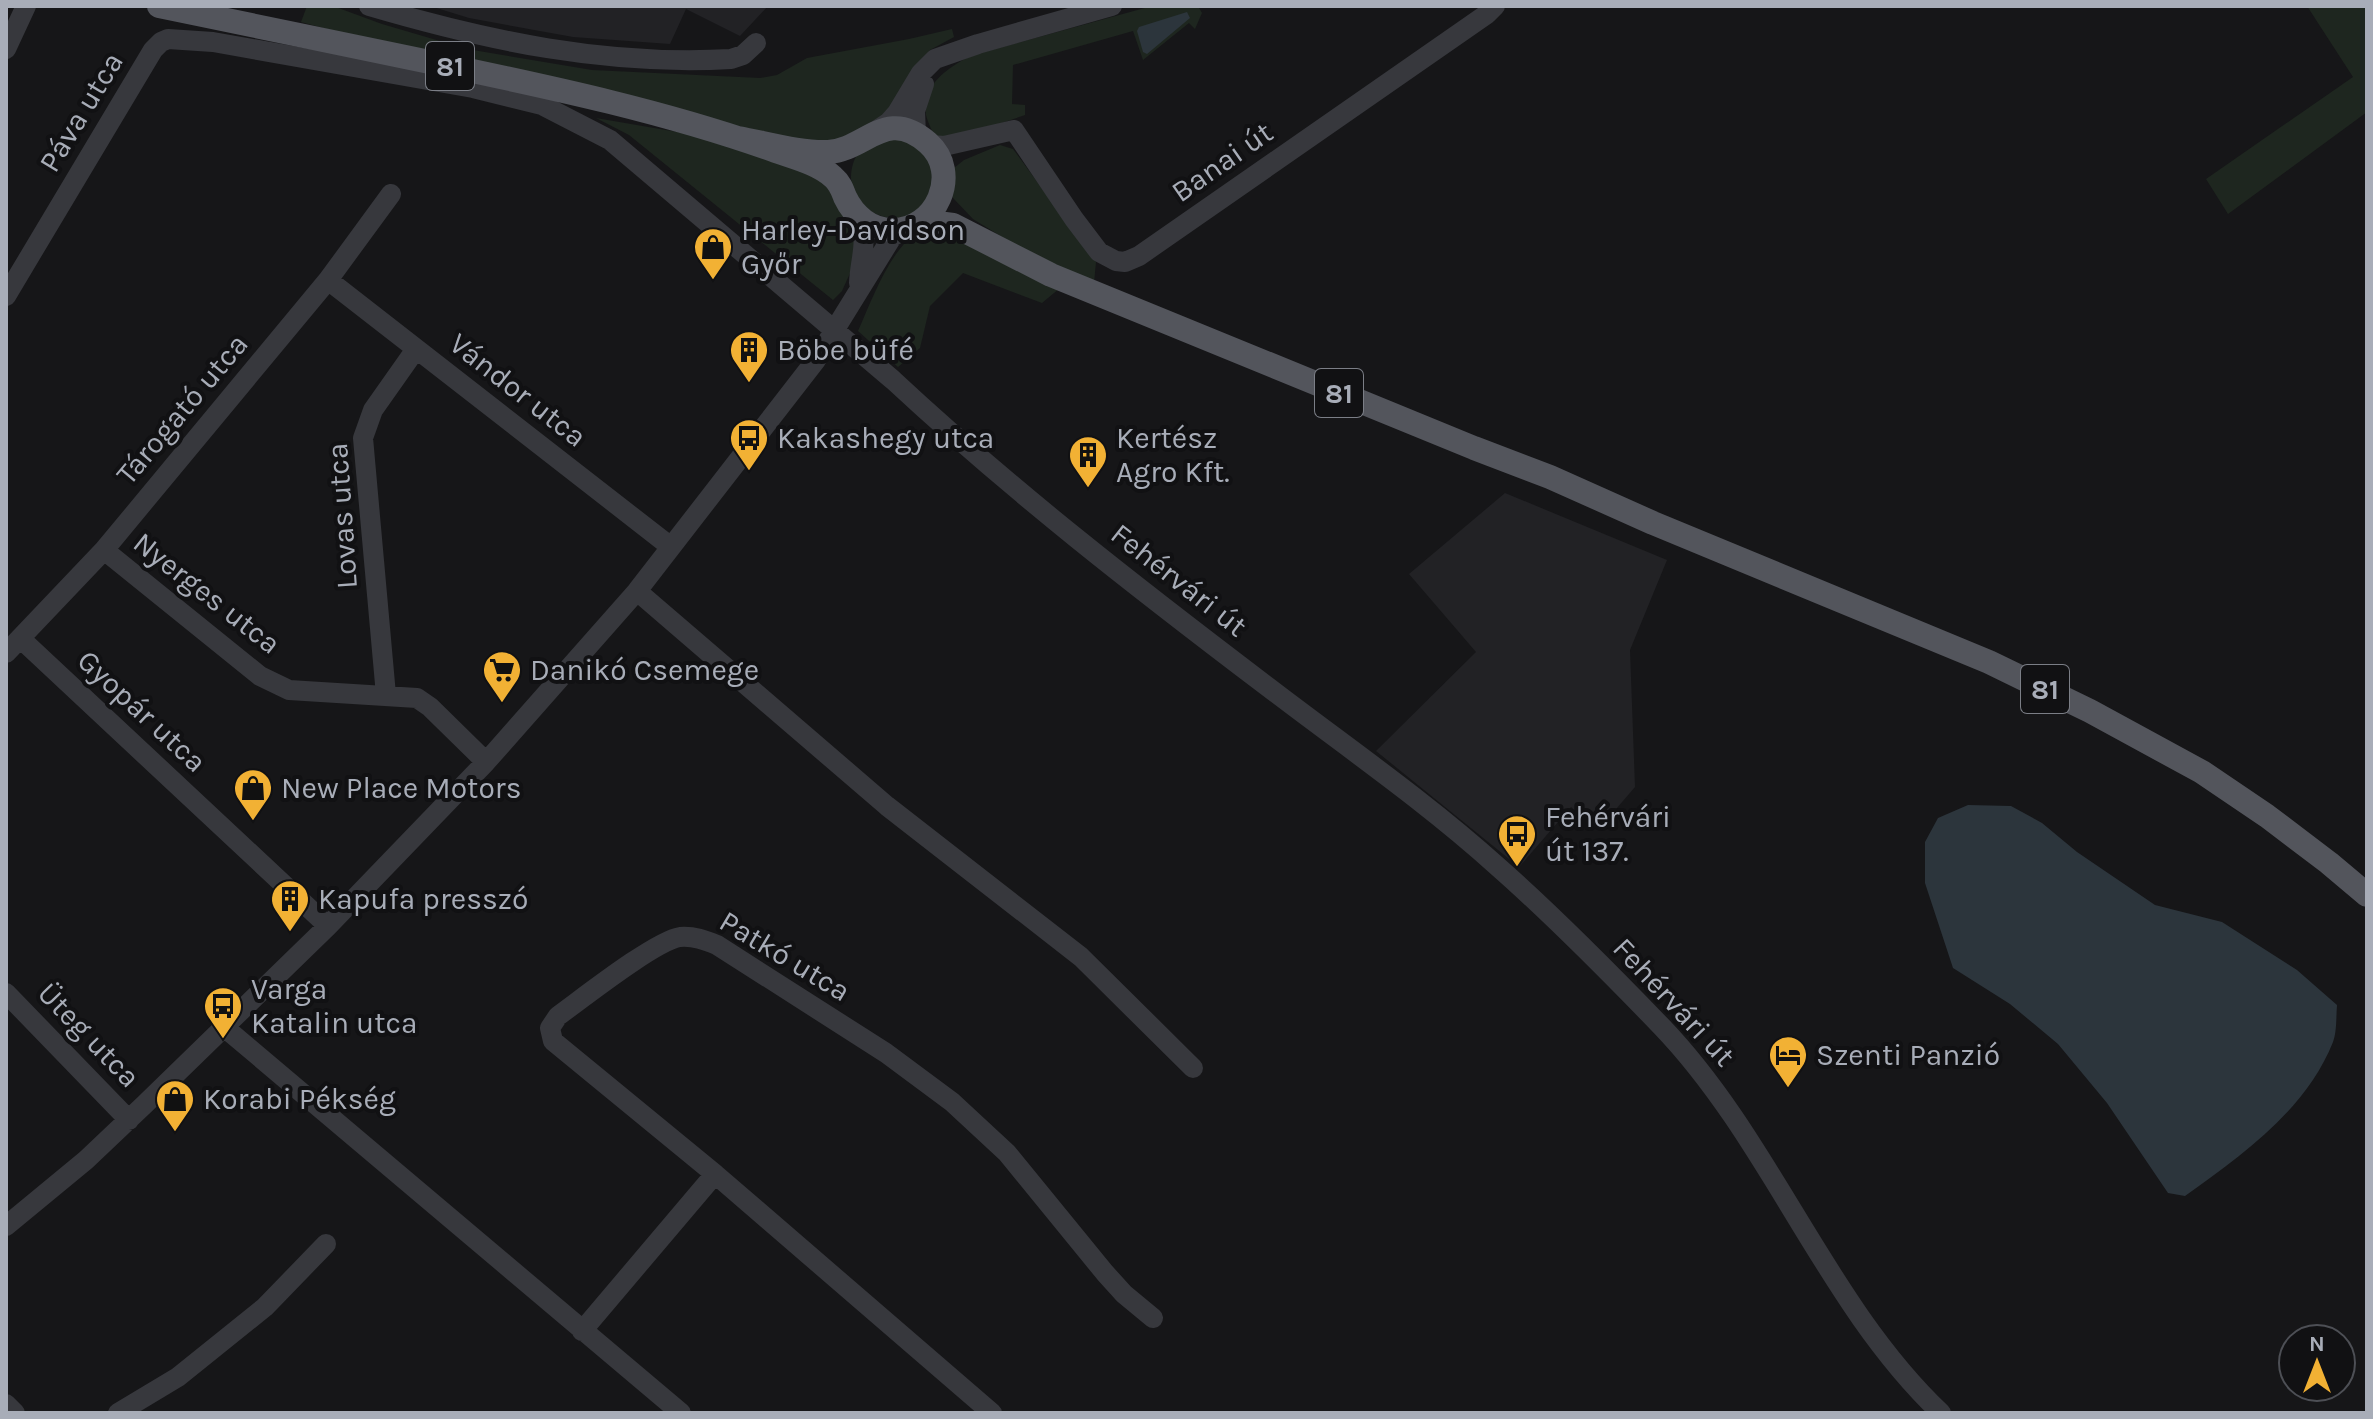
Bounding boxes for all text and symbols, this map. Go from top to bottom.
road number: 81 [426,42,474,90]
street label: Páva utca [31,46,131,178]
street label: Banai út [1164,114,1280,210]
place label: Harley-Davidson Győr [741,212,965,282]
shop icon: Harley-Davidson Győr [692,226,734,281]
street label: Vándor utca [442,325,594,455]
street label: Tárogató utca [108,326,256,492]
building icon: Böbe büfé [728,329,770,384]
place label: Böbe büfé [777,332,914,368]
road number: 81 [1315,369,1363,417]
bus stop icon: Kakashegy utca [728,417,770,472]
place label: Kakashegy utca [777,420,994,456]
place label: Kertész Agro Kft. [1116,420,1230,490]
building icon: Kertész Agro Kft. [1067,434,1109,489]
street label: Lovas utca [319,442,365,590]
street label: Fehérvári út [1104,516,1254,644]
street label: Nyerges utca [126,524,288,662]
street label: Gyopár utca [70,642,214,780]
supermarket icon: Danikó Csemege [481,649,523,704]
place label: Danikó Csemege [530,652,759,688]
road number: 81 [2021,665,2069,713]
shop icon: New Place Motors [232,767,274,822]
place label: New Place Motors [281,770,521,806]
place label: Fehérvári út 137. [1545,799,1671,869]
bus stop icon: Fehérvári út 137. [1496,813,1538,868]
building icon: Kapufa presszó [269,878,311,933]
place label: Kapufa presszó [318,881,528,917]
street label: Patkó utca [713,903,857,1009]
street label: Fehérvári út [1605,930,1743,1074]
place label: Varga Katalin utca [251,971,418,1041]
street label: Üteg utca [30,975,148,1095]
bus stop icon: Varga Katalin utca [202,985,244,1040]
hotel icon: Szenti Panzió [1767,1034,1809,1089]
place label: Szenti Panzió [1816,1037,2000,1073]
shop icon: Korabi Pékség [154,1078,196,1133]
place label: Korabi Pékség [203,1081,396,1117]
north arrow [2277,1323,2357,1403]
text: N [2309,1331,2325,1357]

